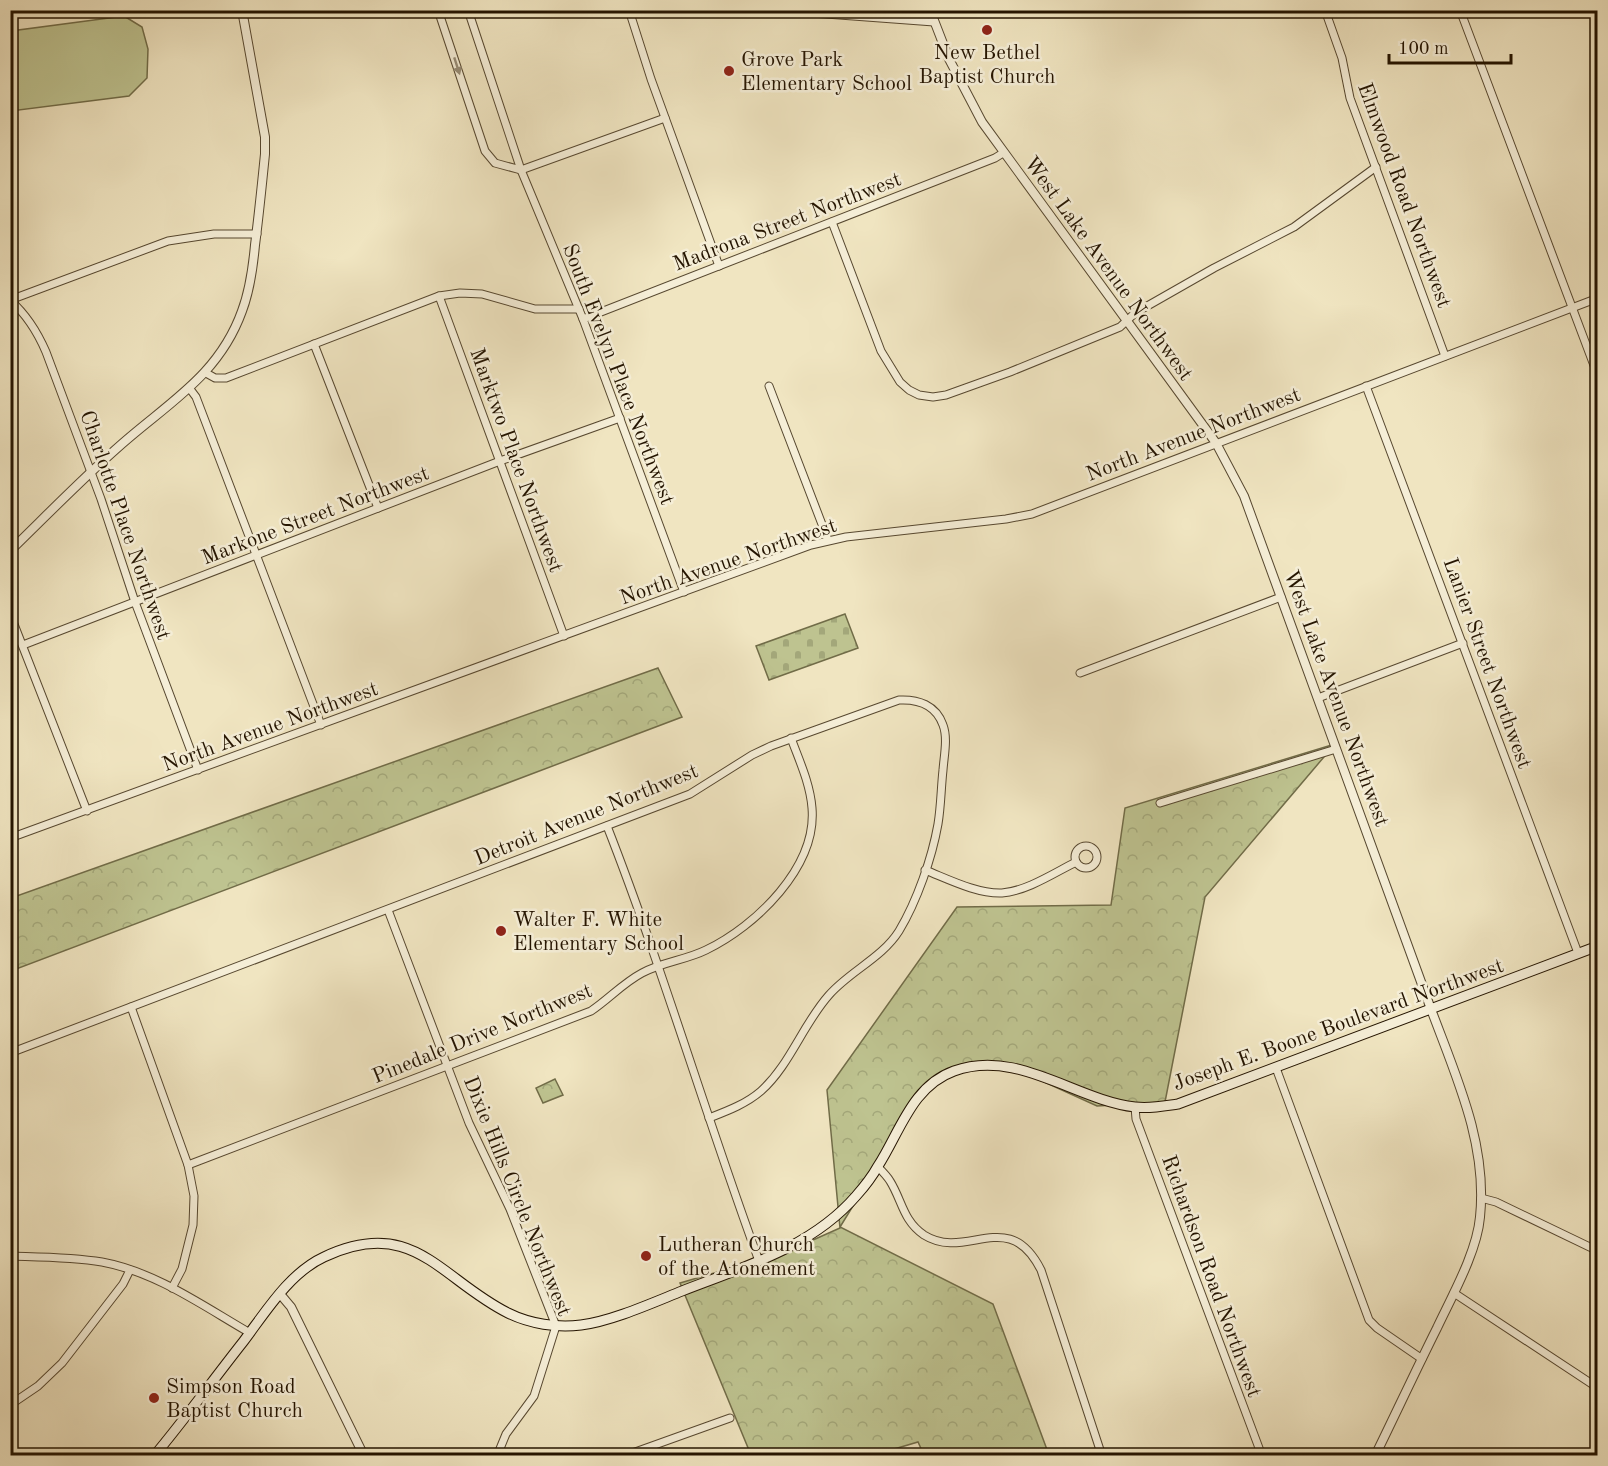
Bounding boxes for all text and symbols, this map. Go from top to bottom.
marker: New Bethel Baptist Church [980,23,994,37]
scale bar [1389,27,1510,65]
text: 100 m [1398,40,1449,58]
place label: New Bethel Baptist Church [918,43,1056,88]
place label: Grove Park Elementary School [741,50,912,95]
one-way arrow [453,57,462,75]
marker: Grove Park Elementary School [722,64,736,78]
street label: Elmwood Road Northwest [1353,80,1454,311]
street label: West Lake Avenue Northwest [1020,153,1196,385]
street label: Madrona Street Northwest [671,169,904,276]
street label: South Evelyn Place Northwest [558,241,677,508]
street label: Marktwo Place Northwest [465,346,566,575]
street label: North Avenue Northwest [1083,385,1304,486]
street label: Charlotte Place Northwest [75,408,174,643]
street label: Markone Street Northwest [199,463,432,570]
street label: North Avenue Northwest [617,515,840,609]
street label: Lanier Street Northwest [1439,555,1535,772]
street label: West Lake Avenue Northwest [1279,567,1392,830]
street label: North Avenue Northwest [160,679,381,776]
street label: Detroit Avenue Northwest [472,761,701,870]
place label: Walter F. White Elementary School [513,910,684,955]
marker: Walter F. White Elementary School [494,924,508,938]
street label: Joseph E. Boone Boulevard Northwest [1170,956,1507,1095]
street label: Pinedale Drive Northwest [370,981,596,1088]
street label: Dixie Hills Circle Northwest [459,1074,574,1320]
street label: Richardson Road Northwest [1157,1153,1264,1400]
place label: Lutheran Church of the Atonement [658,1235,815,1280]
marker: Lutheran Church of the Atonement [639,1249,653,1263]
place label: Simpson Road Baptist Church [166,1377,303,1422]
marker: Simpson Road Baptist Church [147,1391,161,1405]

